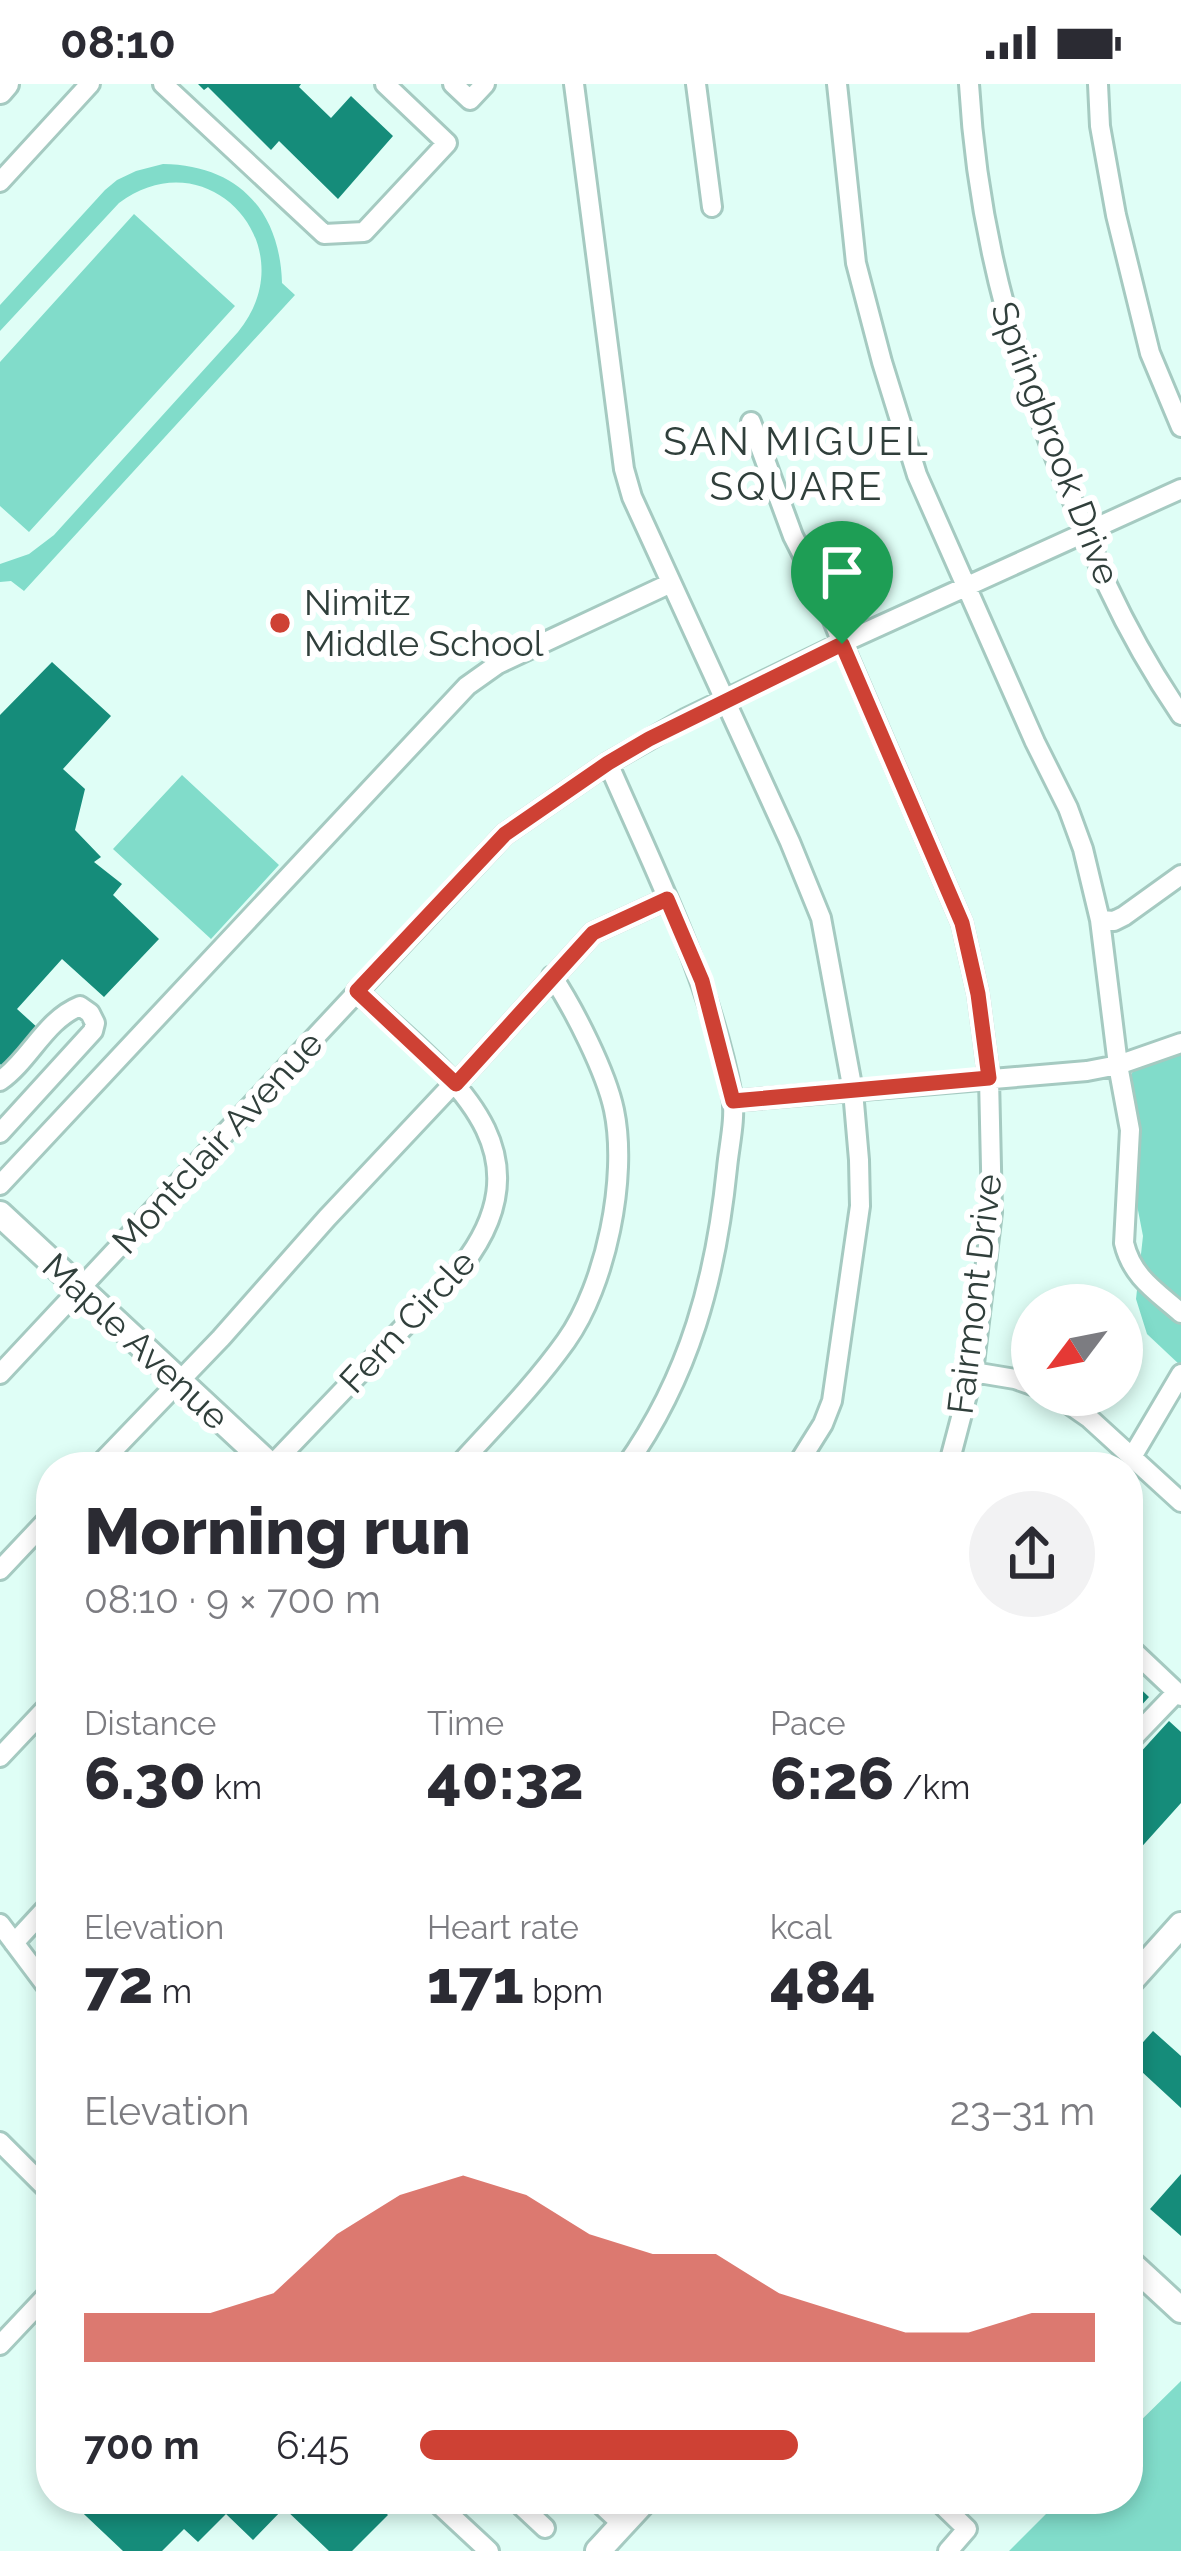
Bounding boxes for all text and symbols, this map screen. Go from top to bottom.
text: 08:10 [60,16,176,69]
street label: Springbrook Drive [983,296,1129,590]
district label: SAN MIGUEL SQUARE [663,418,931,509]
pin [791,521,893,644]
icon: arrive [809,539,875,605]
place label: Nimitz Middle School [304,581,544,664]
marker: Nimitz Middle School [267,610,293,636]
street label: Montclair Avenue [103,1022,331,1262]
street label: Fairmont Drive [938,1172,1010,1416]
street label: Fern Circle [331,1241,483,1401]
street label: Maple Avenue [34,1244,238,1438]
north arrow [1011,1284,1143,1416]
map controls [1011,1284,1143,1416]
button: share [969,1491,1095,1617]
text: Morning run [84,1492,471,1569]
text: 08:10 · 9 × 700 m [84,1576,381,1622]
text: Distance [84,1704,216,1743]
text: Time [427,1704,504,1743]
text: Pace [770,1704,846,1743]
text: 6.30 [84,1743,206,1813]
text: 40:32 [427,1743,584,1813]
text: 6:26 [770,1743,894,1813]
text: km [206,1768,262,1807]
text: /km [894,1768,970,1807]
text: Elevation [84,1908,224,1947]
text: Heart rate [427,1908,579,1947]
text: kcal [770,1908,832,1947]
text: 72 [84,1947,153,2017]
text: 171 [427,1947,524,2017]
text: 484 [770,1947,876,2017]
text: m [153,1972,192,2011]
text: bpm [524,1972,603,2011]
text: Elevation [84,2088,250,2134]
text: 23–31 m [950,2088,1095,2134]
text: 700 m [84,2422,199,2468]
text: 6:45 [276,2422,349,2468]

